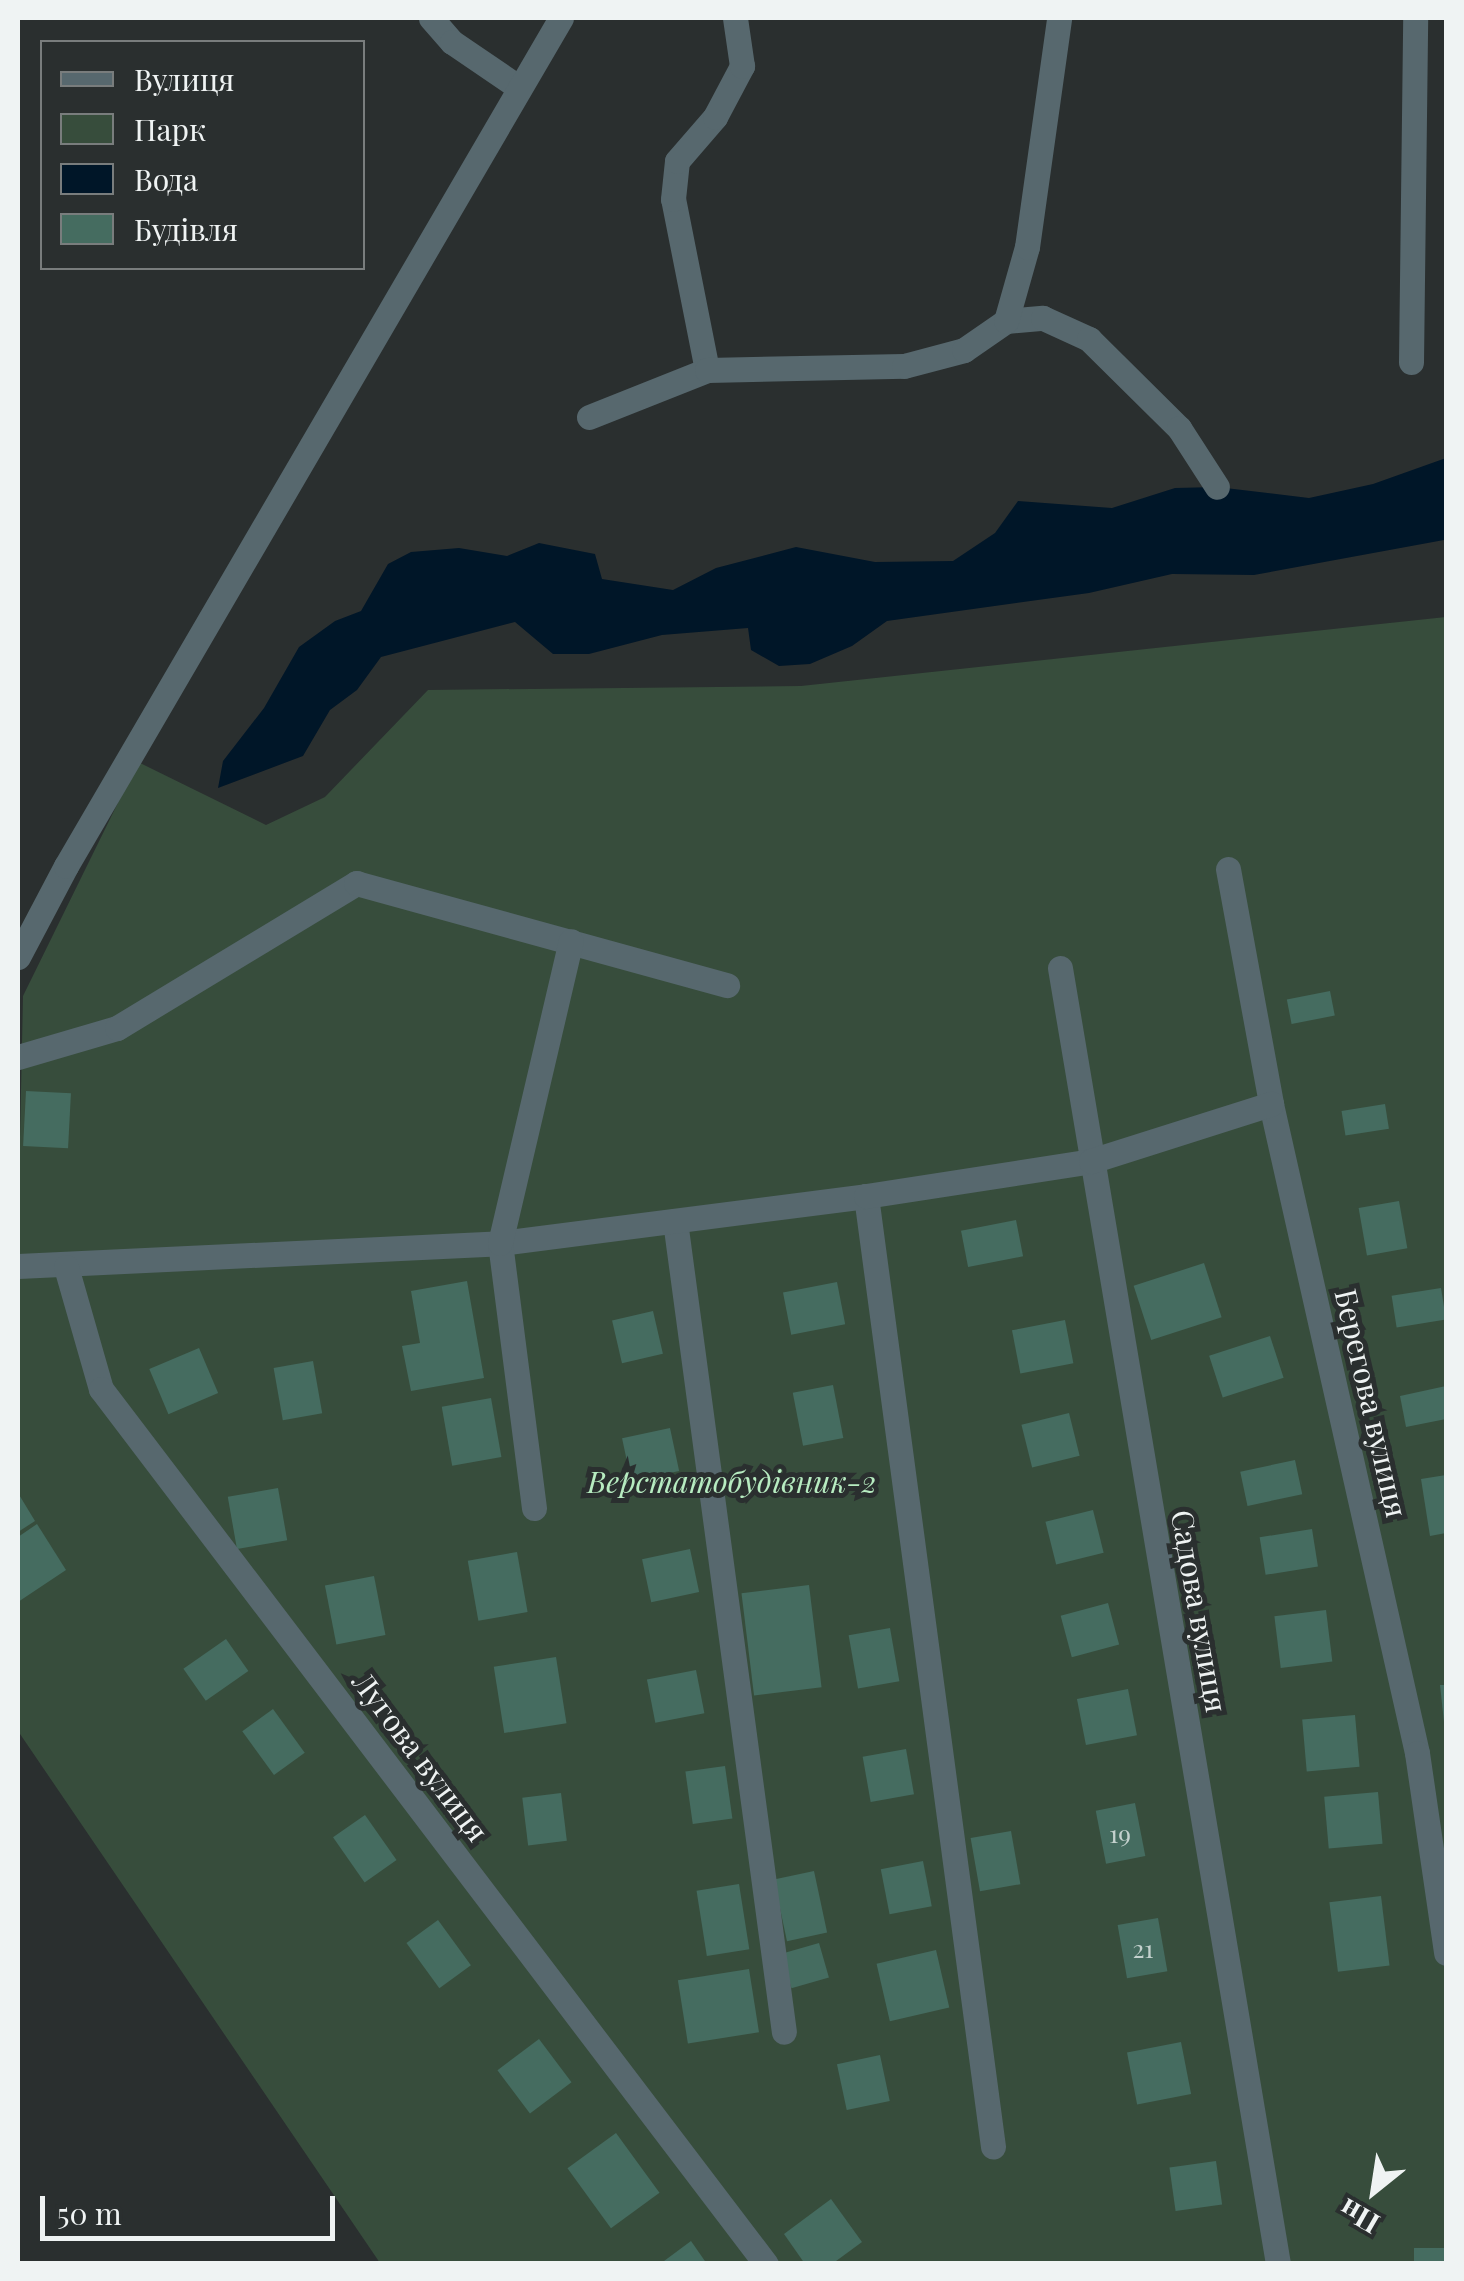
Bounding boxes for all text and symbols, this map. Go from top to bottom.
legend [40,40,365,270]
text: Вулиця [134,59,234,99]
text: Парк [134,109,206,149]
text: Вода [134,159,198,199]
text: Будівля [134,209,238,249]
street label: Берегова вулиця [1328,1285,1416,1521]
park label: Верстатобудівник-2 [587,1463,877,1499]
street label: Садова вулиця [1164,1507,1236,1715]
street label: Лугова вулиця [346,1664,496,1848]
house number: 19 [1109,1818,1131,1848]
house number: 21 [1132,1933,1154,1963]
north arrow [1324,2141,1424,2241]
scale bar [45,2176,340,2238]
text: Пн [1332,2191,1385,2243]
text: 50 m [57,2193,122,2233]

